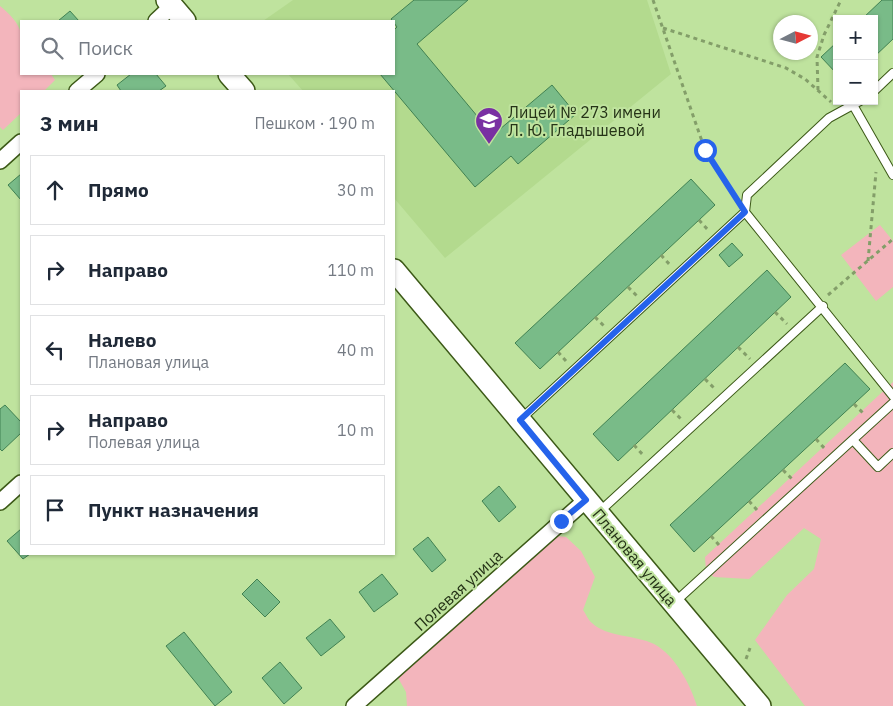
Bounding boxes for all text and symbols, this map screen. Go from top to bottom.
north arrow [773,15,818,60]
map controls [833,15,878,105]
button: + [833,15,878,60]
search box [20,20,395,75]
icon: search [38,34,66,62]
text: Поиск [78,36,133,60]
button: − [833,60,878,105]
place label: Лицей № 273 имени Л. Ю. Гладышевой [508,102,661,140]
school or university icon: Лицей № 273 имени Л. Ю. Гладышевой [474,106,504,145]
text: 3 мин [40,109,99,137]
text: Пешком · 190 m [254,113,375,133]
route start [694,139,717,162]
icon: ahead [41,176,69,204]
text: Прямо [88,178,149,202]
text: 30 m [337,180,374,200]
icon: right [41,256,69,284]
text: Направо [88,258,168,282]
text: 110 m [327,260,374,280]
text: Налево [88,328,157,352]
icon: left [41,336,69,364]
text: 40 m [337,340,374,360]
text: Плановая улица [88,352,209,372]
text: Направо [88,408,168,432]
icon: right [41,416,69,444]
text: 10 m [337,420,374,440]
text: Полевая улица [88,432,200,452]
icon: arrive [41,496,69,524]
text: Пункт назначения [88,498,259,522]
street label: Плановая улица [588,504,682,610]
route end [550,510,573,533]
street label: Полевая улица [410,545,507,635]

